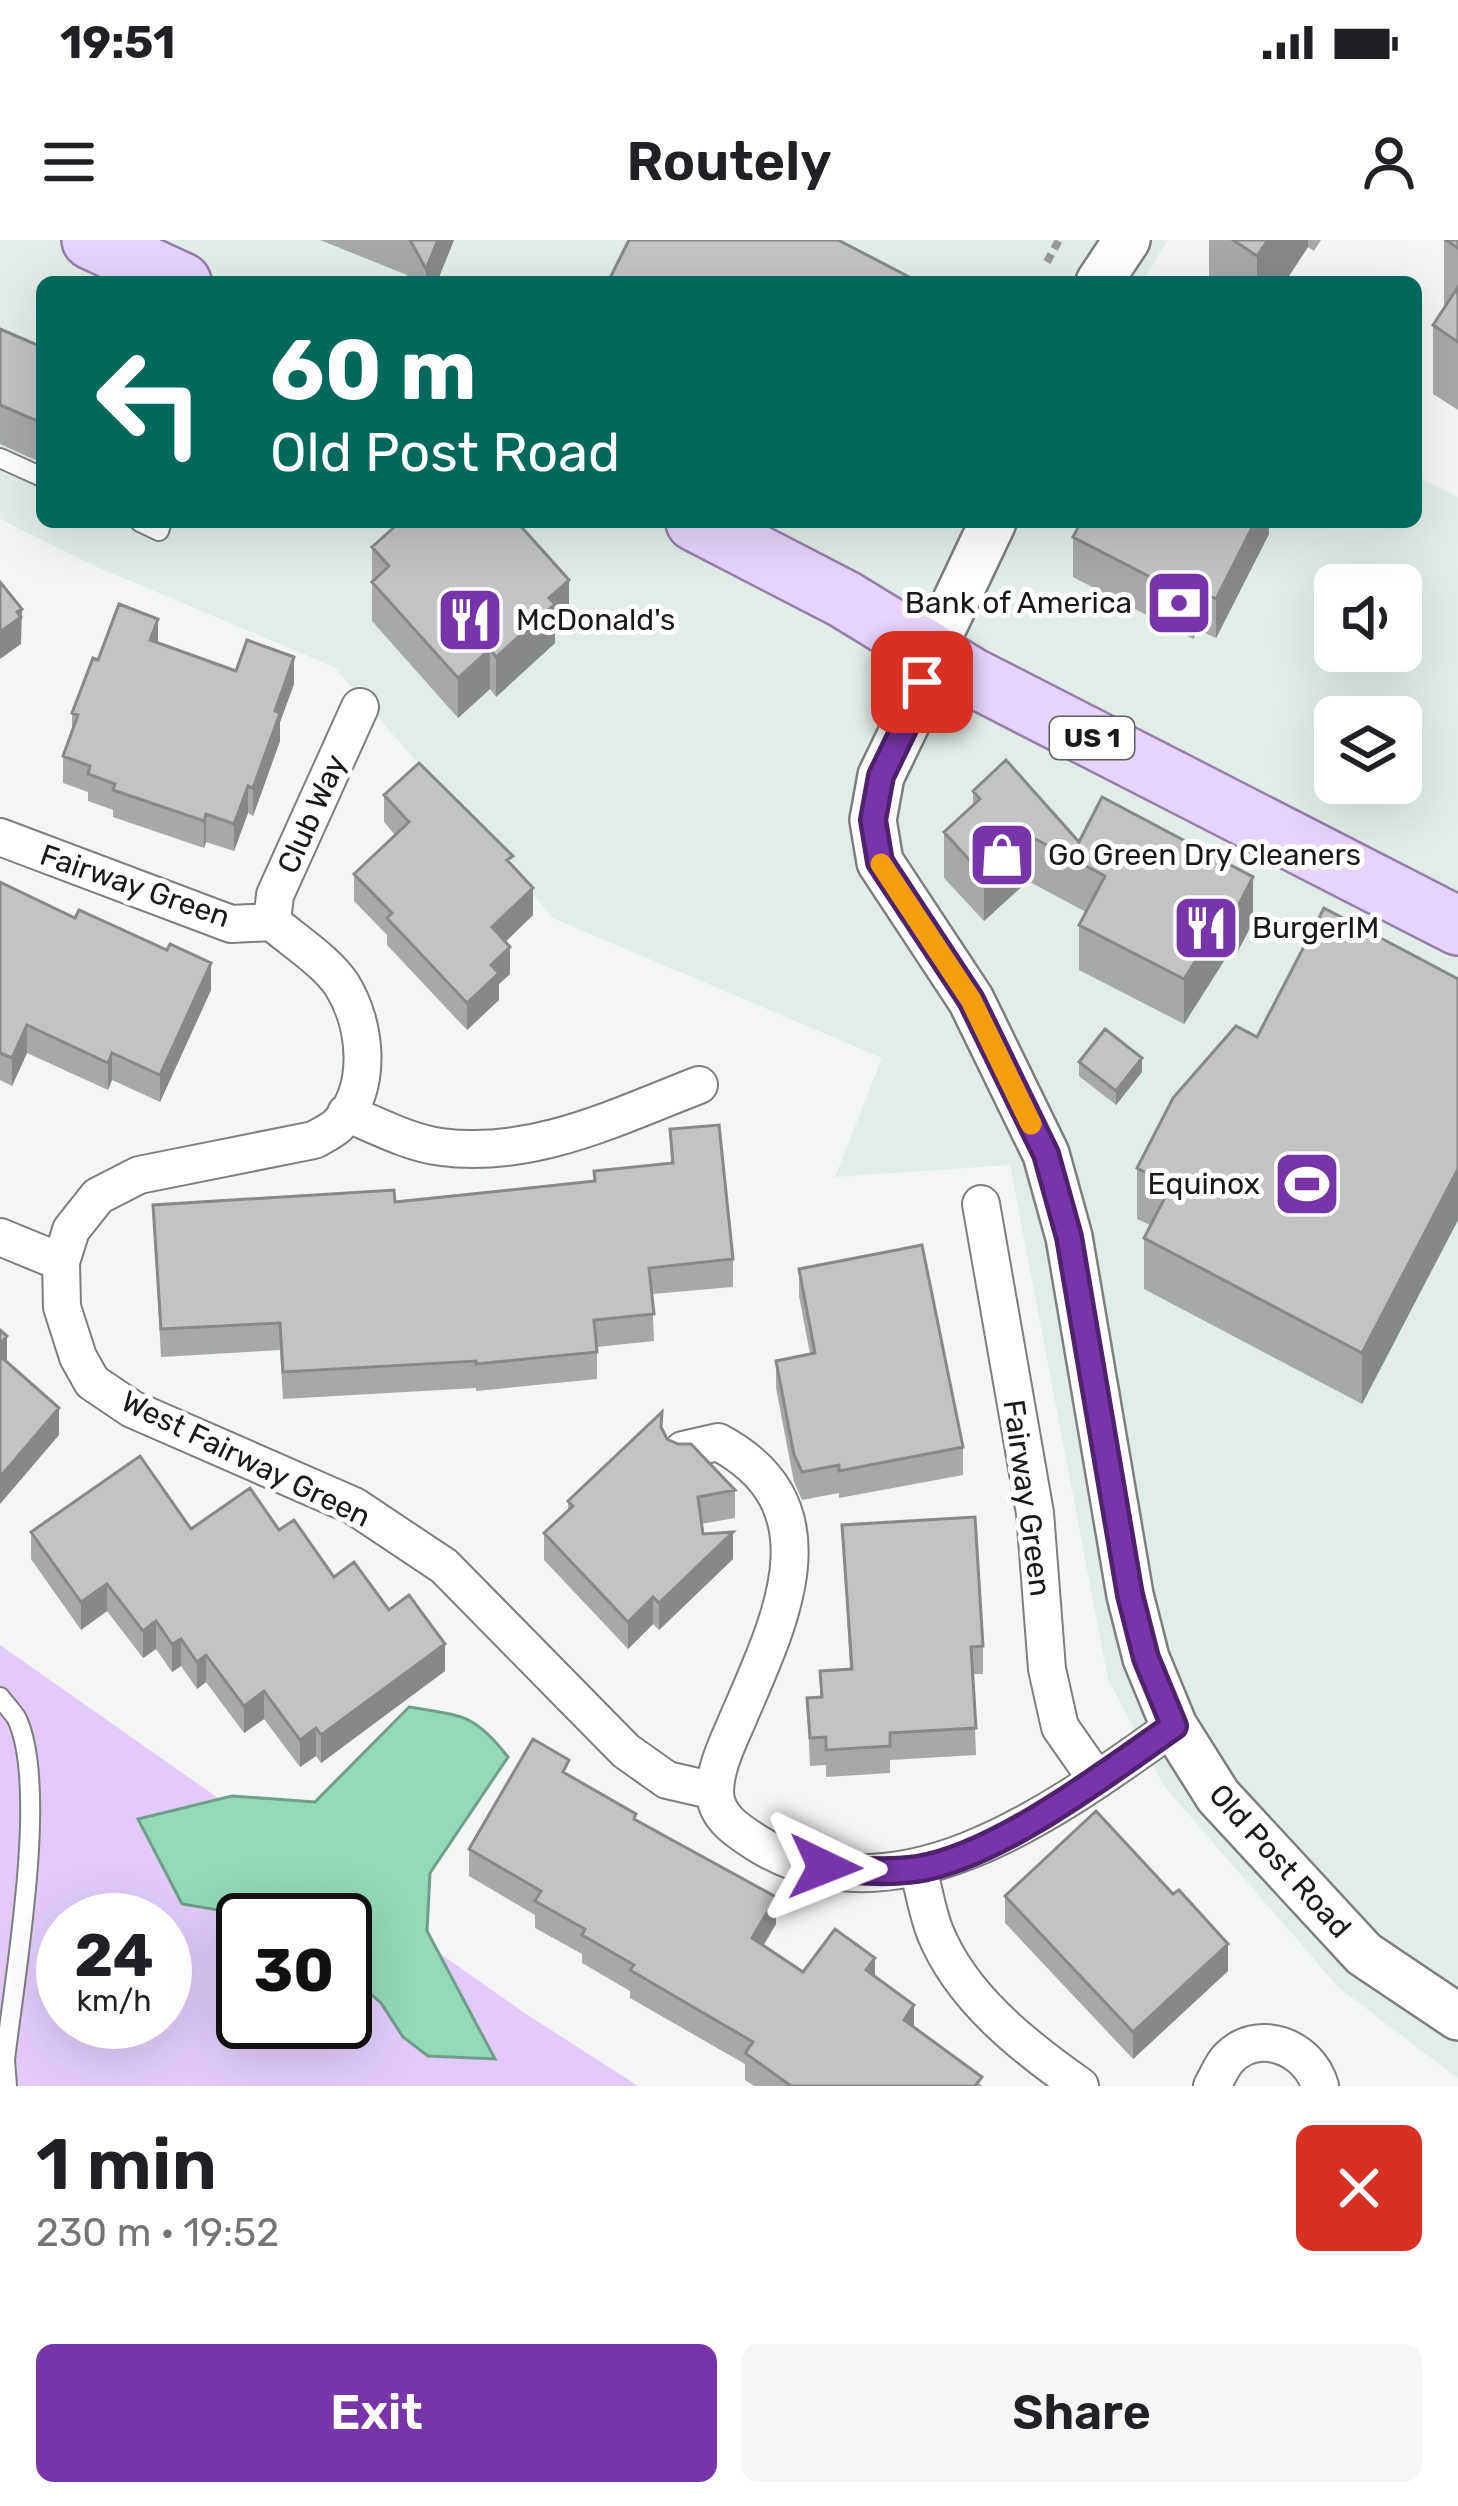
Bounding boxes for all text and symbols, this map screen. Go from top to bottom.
text: 19:51 [60,16,175,69]
icon: menu [36,129,102,195]
icon: person [1356,129,1422,195]
text: Routely [626,130,832,194]
text: 60 m [270,320,477,420]
icon: left [72,324,228,480]
text: Old Post Road [270,421,620,485]
map controls [1314,564,1422,804]
button: sound [1314,564,1422,672]
bank icon: Bank of America [1144,568,1214,638]
restaurant icon: McDonald's [435,585,505,655]
place label: Bank of America [905,585,1132,621]
place label: McDonald's [516,602,675,638]
pin [871,631,973,733]
icon: arrive [889,649,955,715]
button: layers [1314,696,1422,804]
road number: US 1 [1050,717,1134,759]
street label: Club Way [270,749,354,879]
shop icon: Go Green Dry Cleaners [967,820,1037,890]
street label: Fairway Green [35,837,235,935]
place label: Go Green Dry Cleaners [1048,837,1361,873]
restaurant icon: BurgerIM [1171,893,1241,963]
place label: BurgerIM [1252,910,1379,946]
sports icon: Equinox [1272,1149,1342,1219]
place label: Equinox [1148,1166,1260,1202]
street label: West Fairway Green [116,1383,376,1535]
street label: Fairway Green [995,1397,1059,1599]
street label: Old Post Road [1202,1777,1358,1945]
position arrow [762,1804,888,1930]
speed limit sign: 30 [216,1893,372,2049]
text: 24 [74,1920,154,1991]
text: km/h [77,1983,151,2019]
text: 1 min [36,2122,217,2207]
button: close [1296,2125,1422,2251]
text: 230 m · 19:52 [36,2210,279,2256]
button: Exit [36,2344,717,2482]
button: Share [741,2344,1422,2482]

